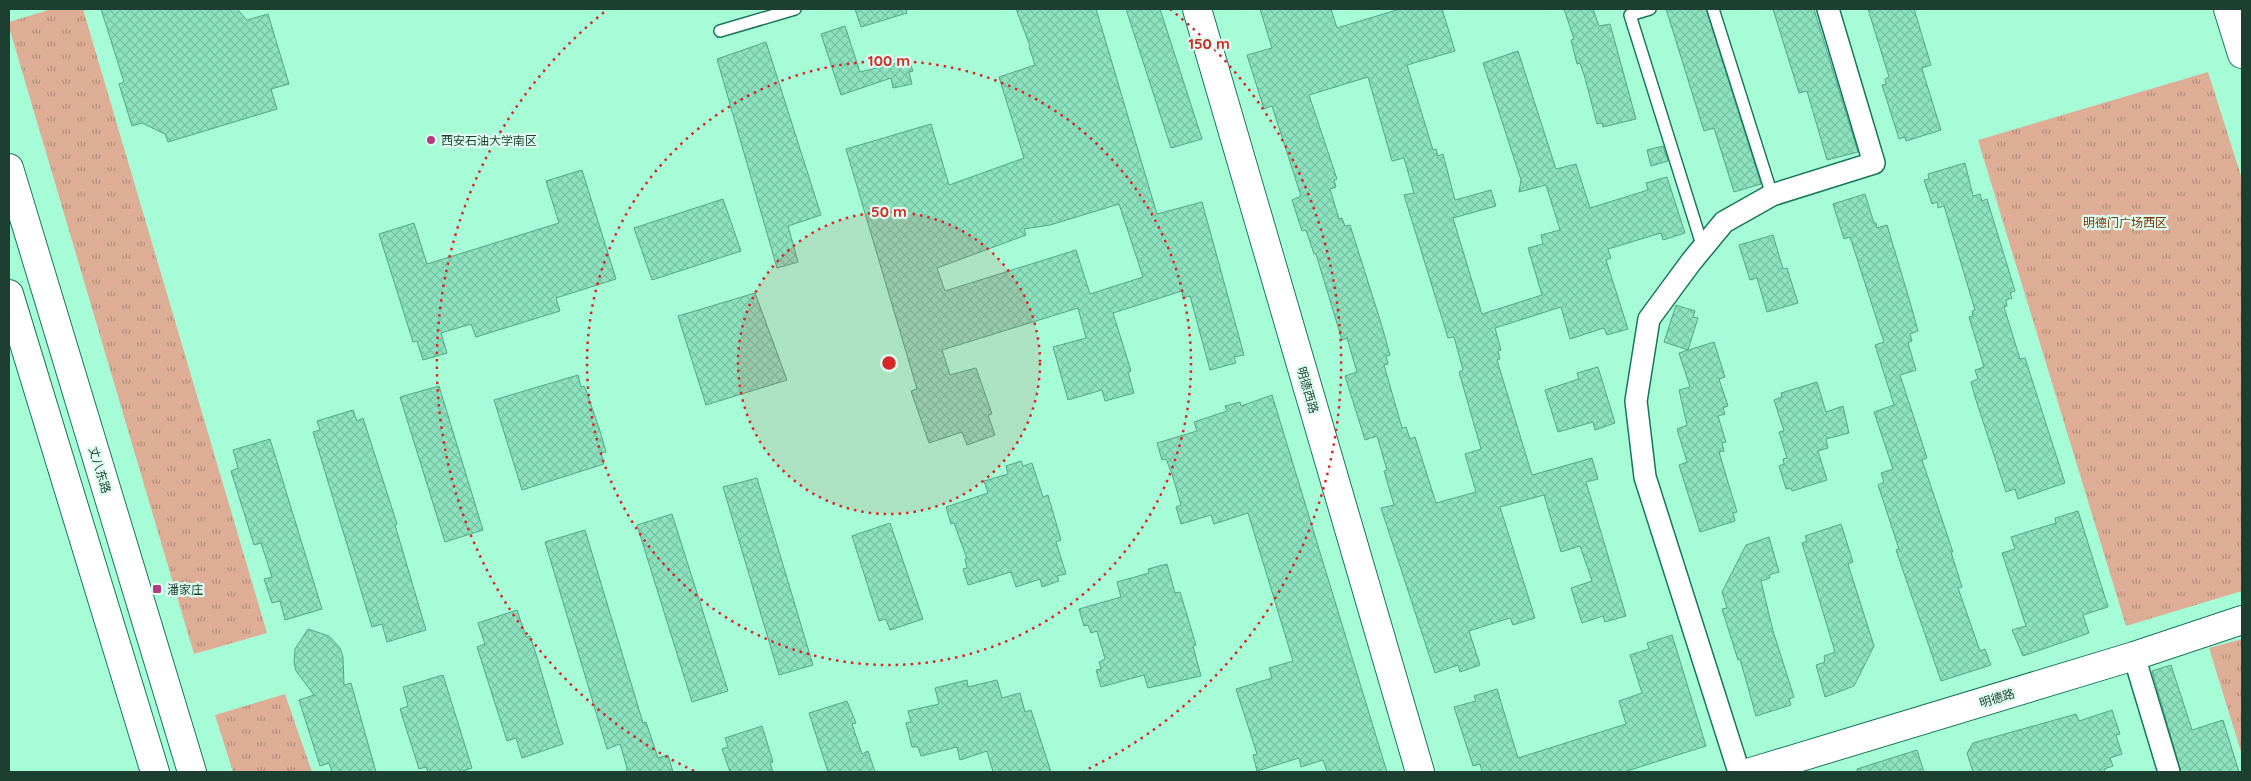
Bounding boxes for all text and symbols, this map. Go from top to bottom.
text: 150 m [1188,34,1230,53]
text: 100 m [868,51,910,70]
place label: 西安石油大学南区 [441,133,537,148]
marker: 西安石油大学南区 [425,134,437,146]
text: 50 m [871,202,907,221]
park label: 明德门广场西区 [2083,215,2167,230]
centre of rings [880,354,898,372]
street label: 明德西路 [1294,365,1322,415]
street label: 丈八东路 [86,445,114,495]
place label: 潘家庄 [167,582,203,597]
marker: 潘家庄 [151,583,163,595]
street label: 明德路 [1978,686,2016,710]

